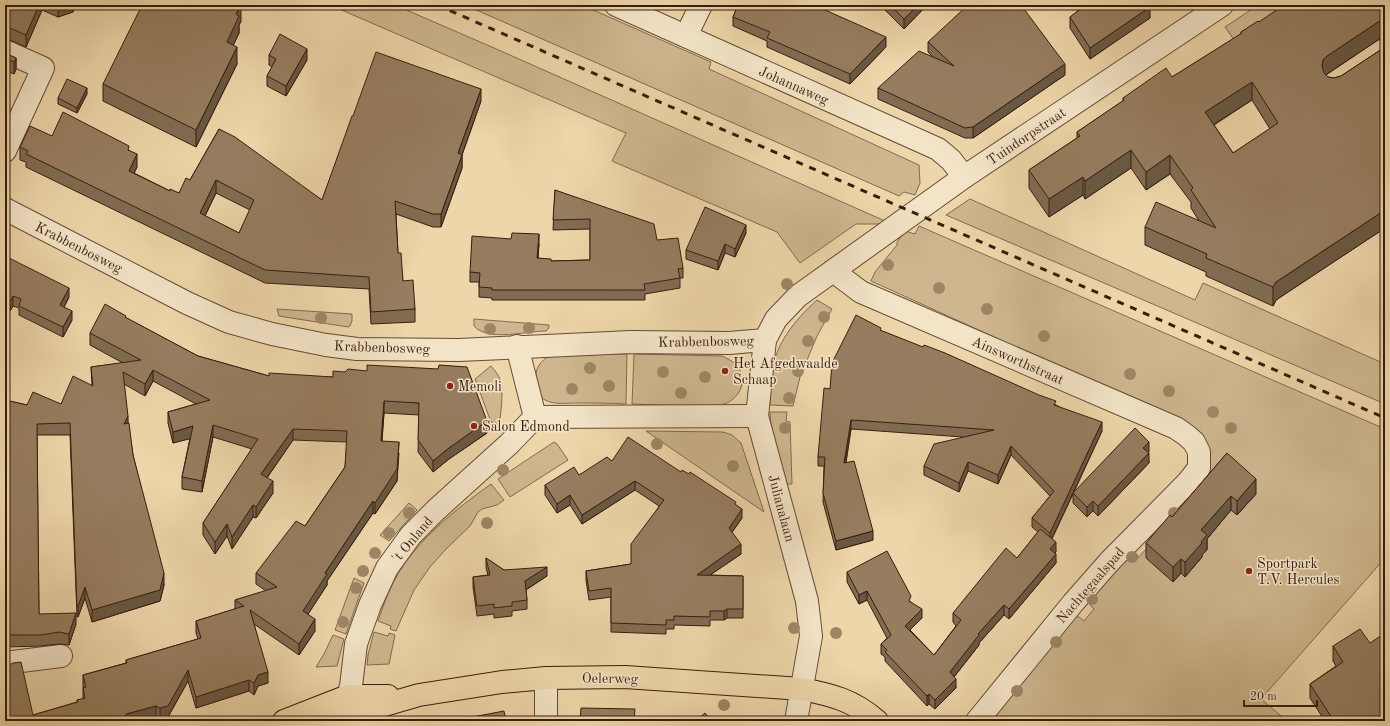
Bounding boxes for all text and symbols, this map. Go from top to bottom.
street label: Johannaweg [757,64,831,108]
street label: Tuindorpstraat [985,105,1068,168]
street label: Krabbenbosweg [33,220,125,276]
street label: Krabbenbosweg [658,334,755,350]
street label: Ainsworthstraat [970,334,1066,387]
street label: Krabbenbosweg [334,339,431,357]
place label: Het Afgedwaalde Schaap [733,357,838,387]
marker: Het Afgedwaalde Schaap [720,366,730,376]
place label: Memoli [458,380,502,394]
marker: Memoli [445,381,455,391]
place label: Salon Edmond [482,420,570,434]
marker: Salon Edmond [469,421,479,431]
street label: Julianalaan [765,473,797,544]
street label: 't Onland [390,514,436,565]
street label: Nachtegaalspad [1054,545,1127,626]
place label: Sportpark T.V. Hercules [1257,557,1340,587]
marker: Sportpark T.V. Hercules [1244,566,1254,576]
street label: Oelerweg [582,672,639,686]
scale bar [1244,682,1317,708]
text: 20 m [1250,691,1277,703]

